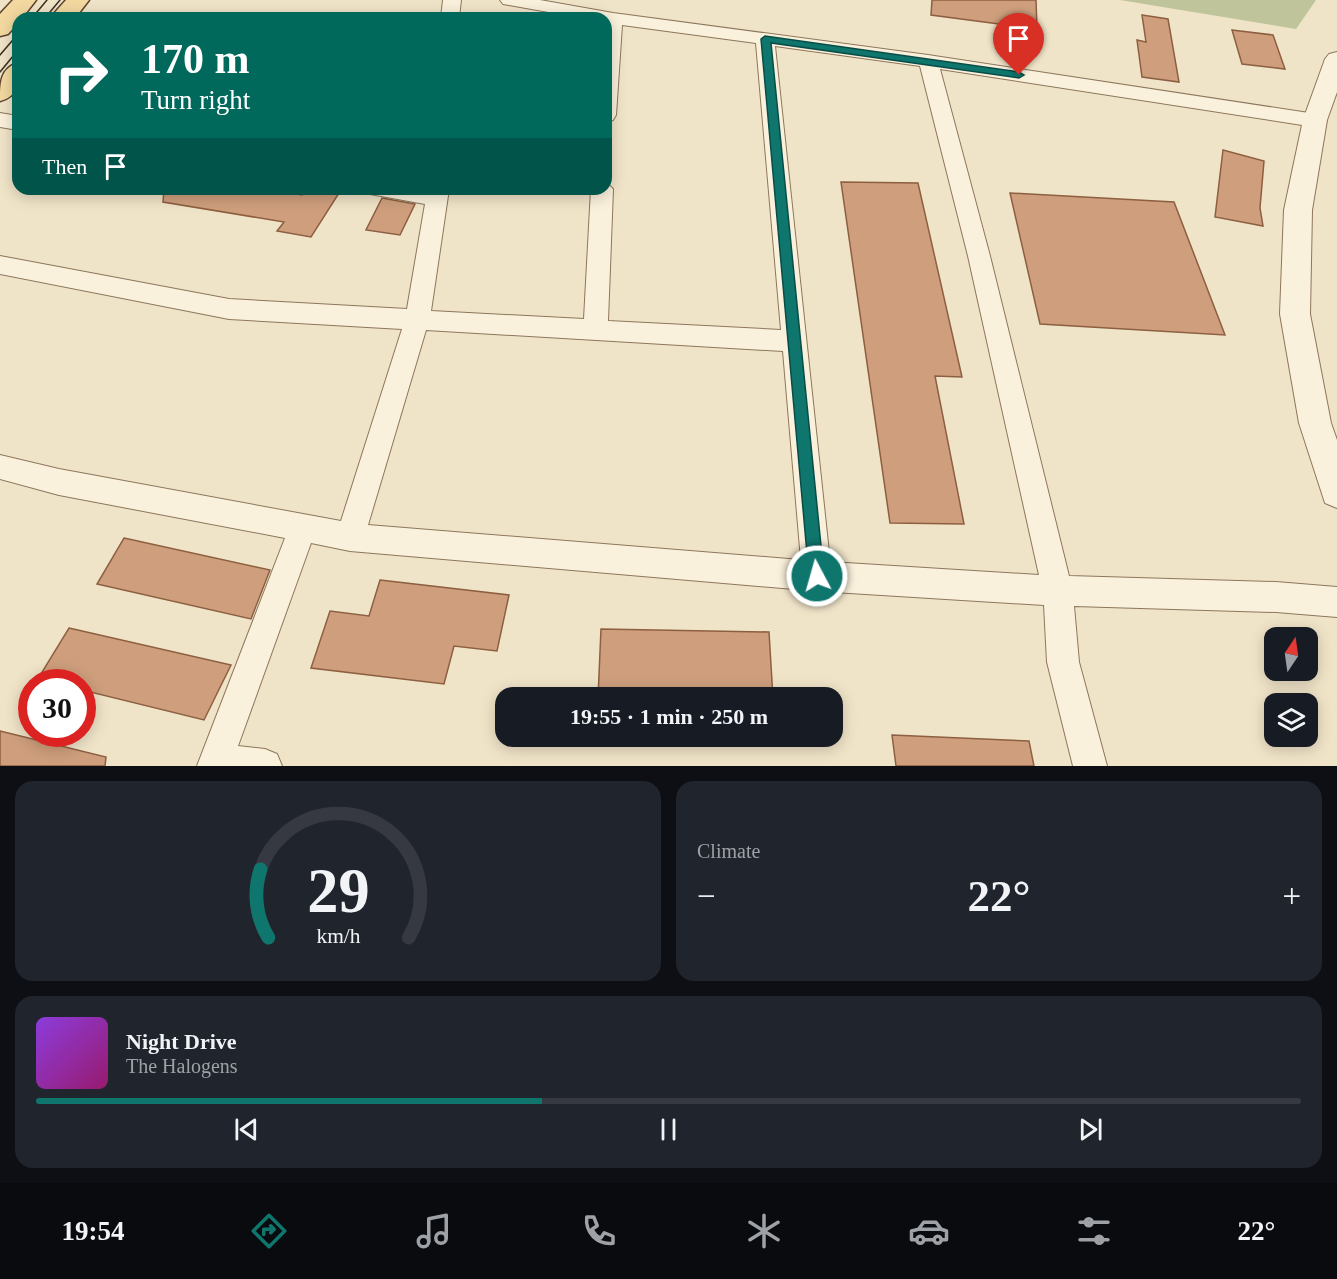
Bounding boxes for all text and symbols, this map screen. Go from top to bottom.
pin [993,13,1044,75]
icon: arrive [1002,22,1035,55]
icon: right [42,36,120,114]
text: 170 m [141,36,250,82]
text: Turn right [141,85,250,115]
icon: arrive [99,150,132,183]
text: Then [42,154,87,179]
position arrow [785,544,849,608]
north arrow [1264,627,1318,681]
map controls [1264,627,1318,747]
speed limit sign: 30 [18,669,96,747]
button: layers [1264,693,1318,747]
text: 19:55 · 1 min · 250 m [570,704,768,729]
text: Climate [697,840,760,862]
text: 29 [307,856,369,925]
text: 22° [968,871,1031,921]
text: − [697,878,716,914]
text: + [1282,878,1301,914]
text: km/h [316,924,360,948]
text: Night Drive [126,1029,237,1054]
text: The Halogens [126,1055,238,1077]
icon: previous [230,1113,263,1146]
icon: pause [652,1113,685,1146]
icon: next [1074,1113,1107,1146]
icon: directions [248,1210,290,1252]
icon: music [413,1210,455,1252]
icon: phone [578,1210,620,1252]
icon: climate [743,1210,785,1252]
icon: car [908,1210,950,1252]
icon: filters [1073,1210,1115,1252]
text: 19:54 [62,1216,125,1246]
text: 22° [1238,1216,1275,1246]

